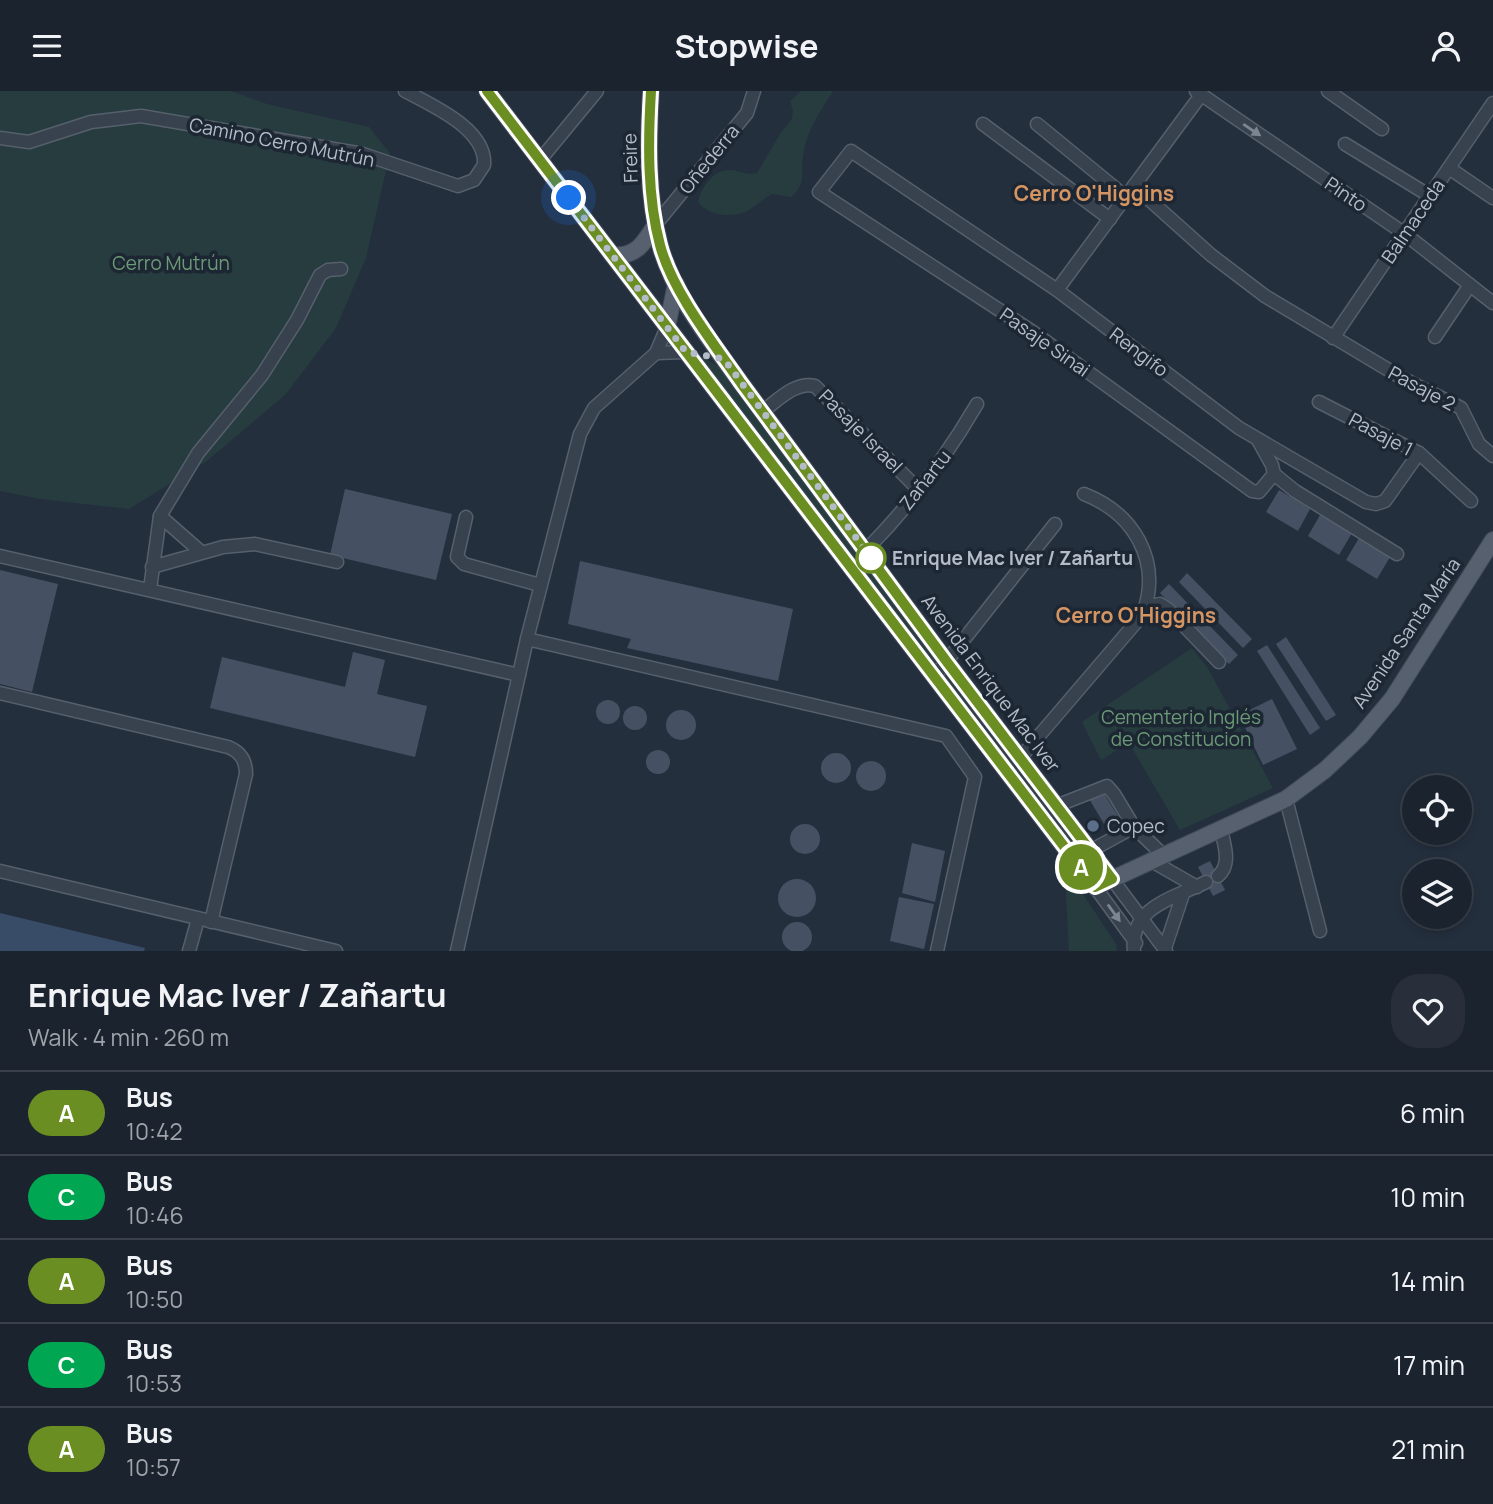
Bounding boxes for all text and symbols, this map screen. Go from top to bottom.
text: Stopwise [674,24,819,68]
icon: menu [28,27,66,65]
icon: person [1427,27,1465,65]
street label: Camino Cerro Mutrún [187,111,377,173]
street label: Oñederra [673,119,745,199]
one-way arrow [1243,123,1261,137]
street label: Freire [616,133,644,183]
street label: Pinto [1320,170,1372,218]
street label: Balmaceda [1375,174,1451,268]
district label: Cerro O'Higgins [1014,179,1174,207]
your location [551,180,586,215]
park label: Cerro Mutrún [112,250,230,276]
street label: Pasaje Sinai [995,301,1095,383]
street label: Rengifo [1104,321,1174,383]
street label: Pasaje 2 [1384,359,1460,417]
street label: Pasaje Israel [813,383,909,479]
street label: Pasaje 1 [1344,406,1418,462]
street label: Zañartu [893,444,957,516]
marker: Enrique Mac Iver / Zañartu [856,543,886,573]
place label: Enrique Mac Iver / Zañartu [892,545,1133,571]
street label: Avenida Santa María [1346,553,1466,713]
street label: Avenida Enrique Mac Iver [916,589,1066,777]
district label: Cerro O'Higgins [1056,601,1216,629]
park label: Cementerio Inglés de Constitucion [1101,704,1261,752]
map controls [1402,775,1472,929]
button: locate [1402,775,1472,845]
place label: Copec [1107,813,1165,839]
marker: Copec [1085,818,1101,834]
line badge: A [1058,844,1104,890]
text: A [1073,850,1089,883]
button: layers [1402,859,1472,929]
one-way arrow [1107,904,1121,922]
text: Enrique Mac Iver / Zañartu [28,972,447,1017]
button: heart [1391,974,1465,1048]
text: Walk · 4 min · 260 m [28,1021,229,1053]
text: Bus [126,1079,173,1115]
text: 6 min [1400,1095,1465,1131]
text: A [58,1096,75,1129]
text: 10:42 [126,1115,183,1147]
text: Bus [126,1163,173,1199]
text: 10 min [1390,1179,1465,1215]
text: C [58,1180,75,1213]
text: 10:46 [126,1199,184,1231]
text: Bus [126,1247,173,1283]
text: 14 min [1391,1263,1465,1299]
text: A [58,1264,75,1297]
text: 10:50 [126,1283,183,1315]
text: Bus [126,1331,173,1367]
text: 17 min [1393,1347,1465,1383]
text: C [58,1348,75,1381]
text: 10:53 [126,1367,182,1399]
text: Bus [126,1415,173,1451]
text: 21 min [1391,1431,1465,1467]
text: A [58,1432,75,1465]
text: 10:57 [126,1451,181,1483]

